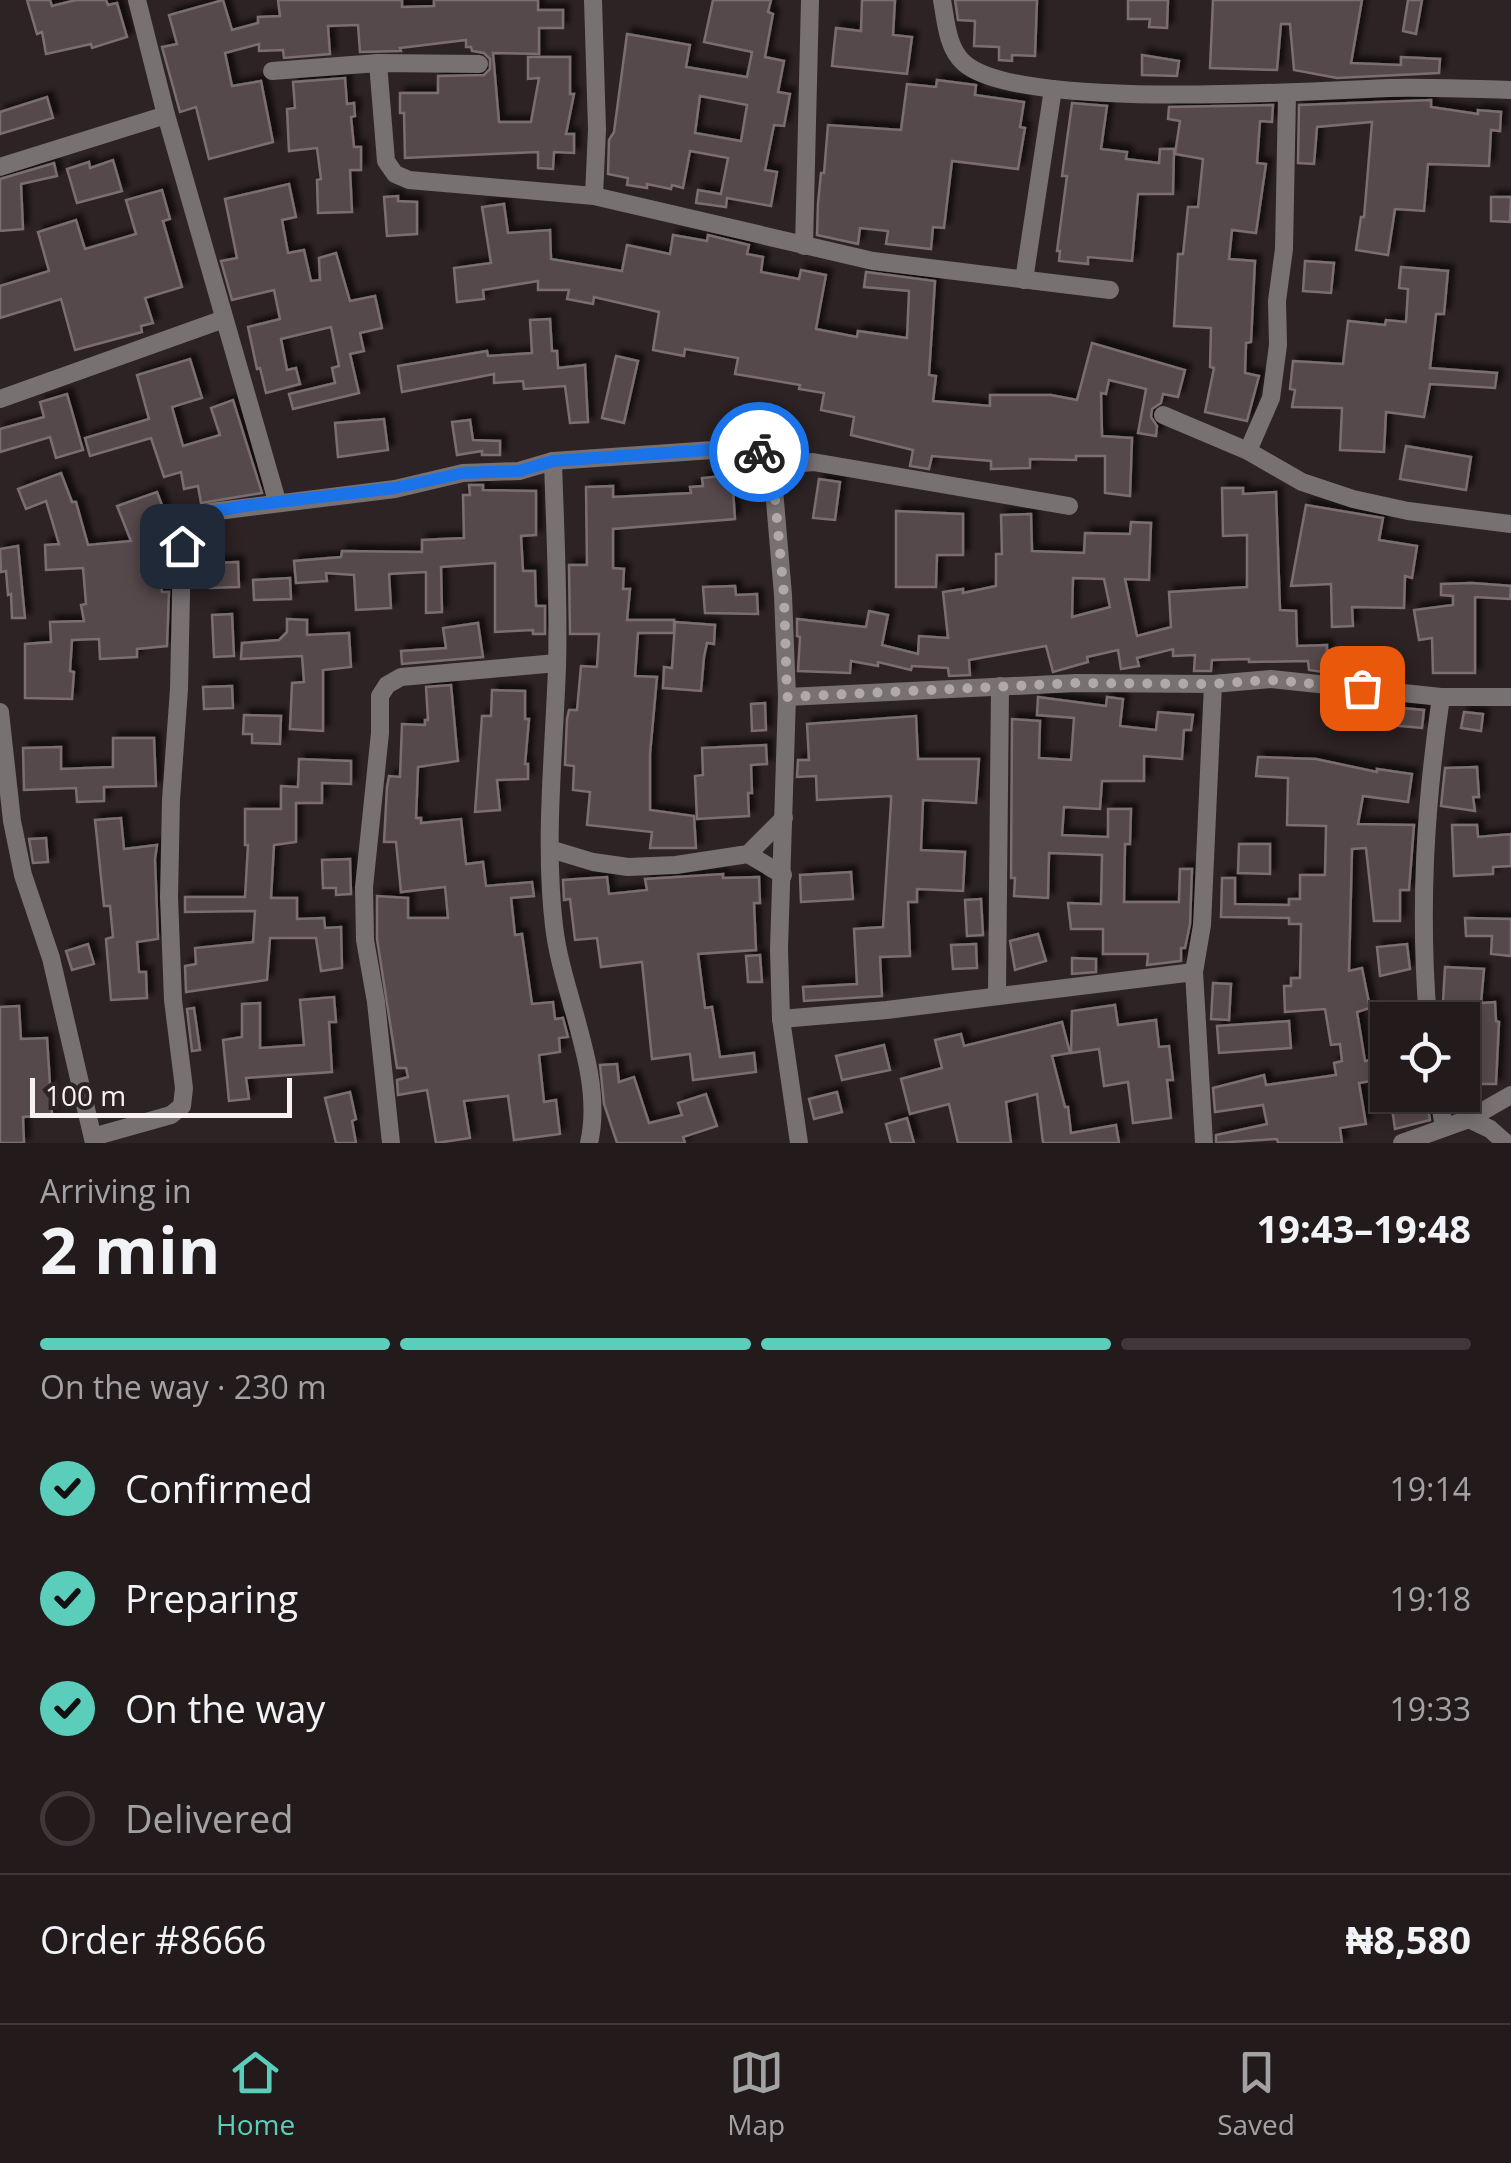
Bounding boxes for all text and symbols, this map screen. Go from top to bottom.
courier [709,402,809,502]
icon: bike [732,425,787,480]
pin [140,504,225,589]
icon: home [155,519,210,574]
pin [1320,646,1405,731]
icon: bag [1335,661,1390,716]
map controls [1370,1002,1480,1112]
button: locate [1370,1002,1480,1112]
scale bar [30,1073,292,1118]
text: 100 m [45,1076,126,1114]
text: Arriving in [40,1169,192,1212]
text: 19:43–19:48 [1257,1202,1471,1254]
text: 2 min [40,1205,220,1293]
text: On the way · 230 m [40,1365,327,1408]
icon: check [40,1461,95,1516]
text: Confirmed [125,1462,313,1514]
text: 19:14 [1389,1467,1471,1510]
icon: check [40,1571,95,1626]
text: Preparing [125,1572,298,1624]
text: 19:18 [1389,1577,1471,1620]
icon: check [40,1681,95,1736]
text: On the way [125,1682,325,1734]
text: 19:33 [1389,1687,1471,1730]
text: Delivered [125,1792,294,1844]
text: Order #8666 [40,1913,267,1965]
text: ₦8,580 [1346,1913,1471,1965]
tab: Home [216,2045,295,2143]
tab: Map [727,2045,785,2143]
tab: Saved [1217,2045,1295,2143]

